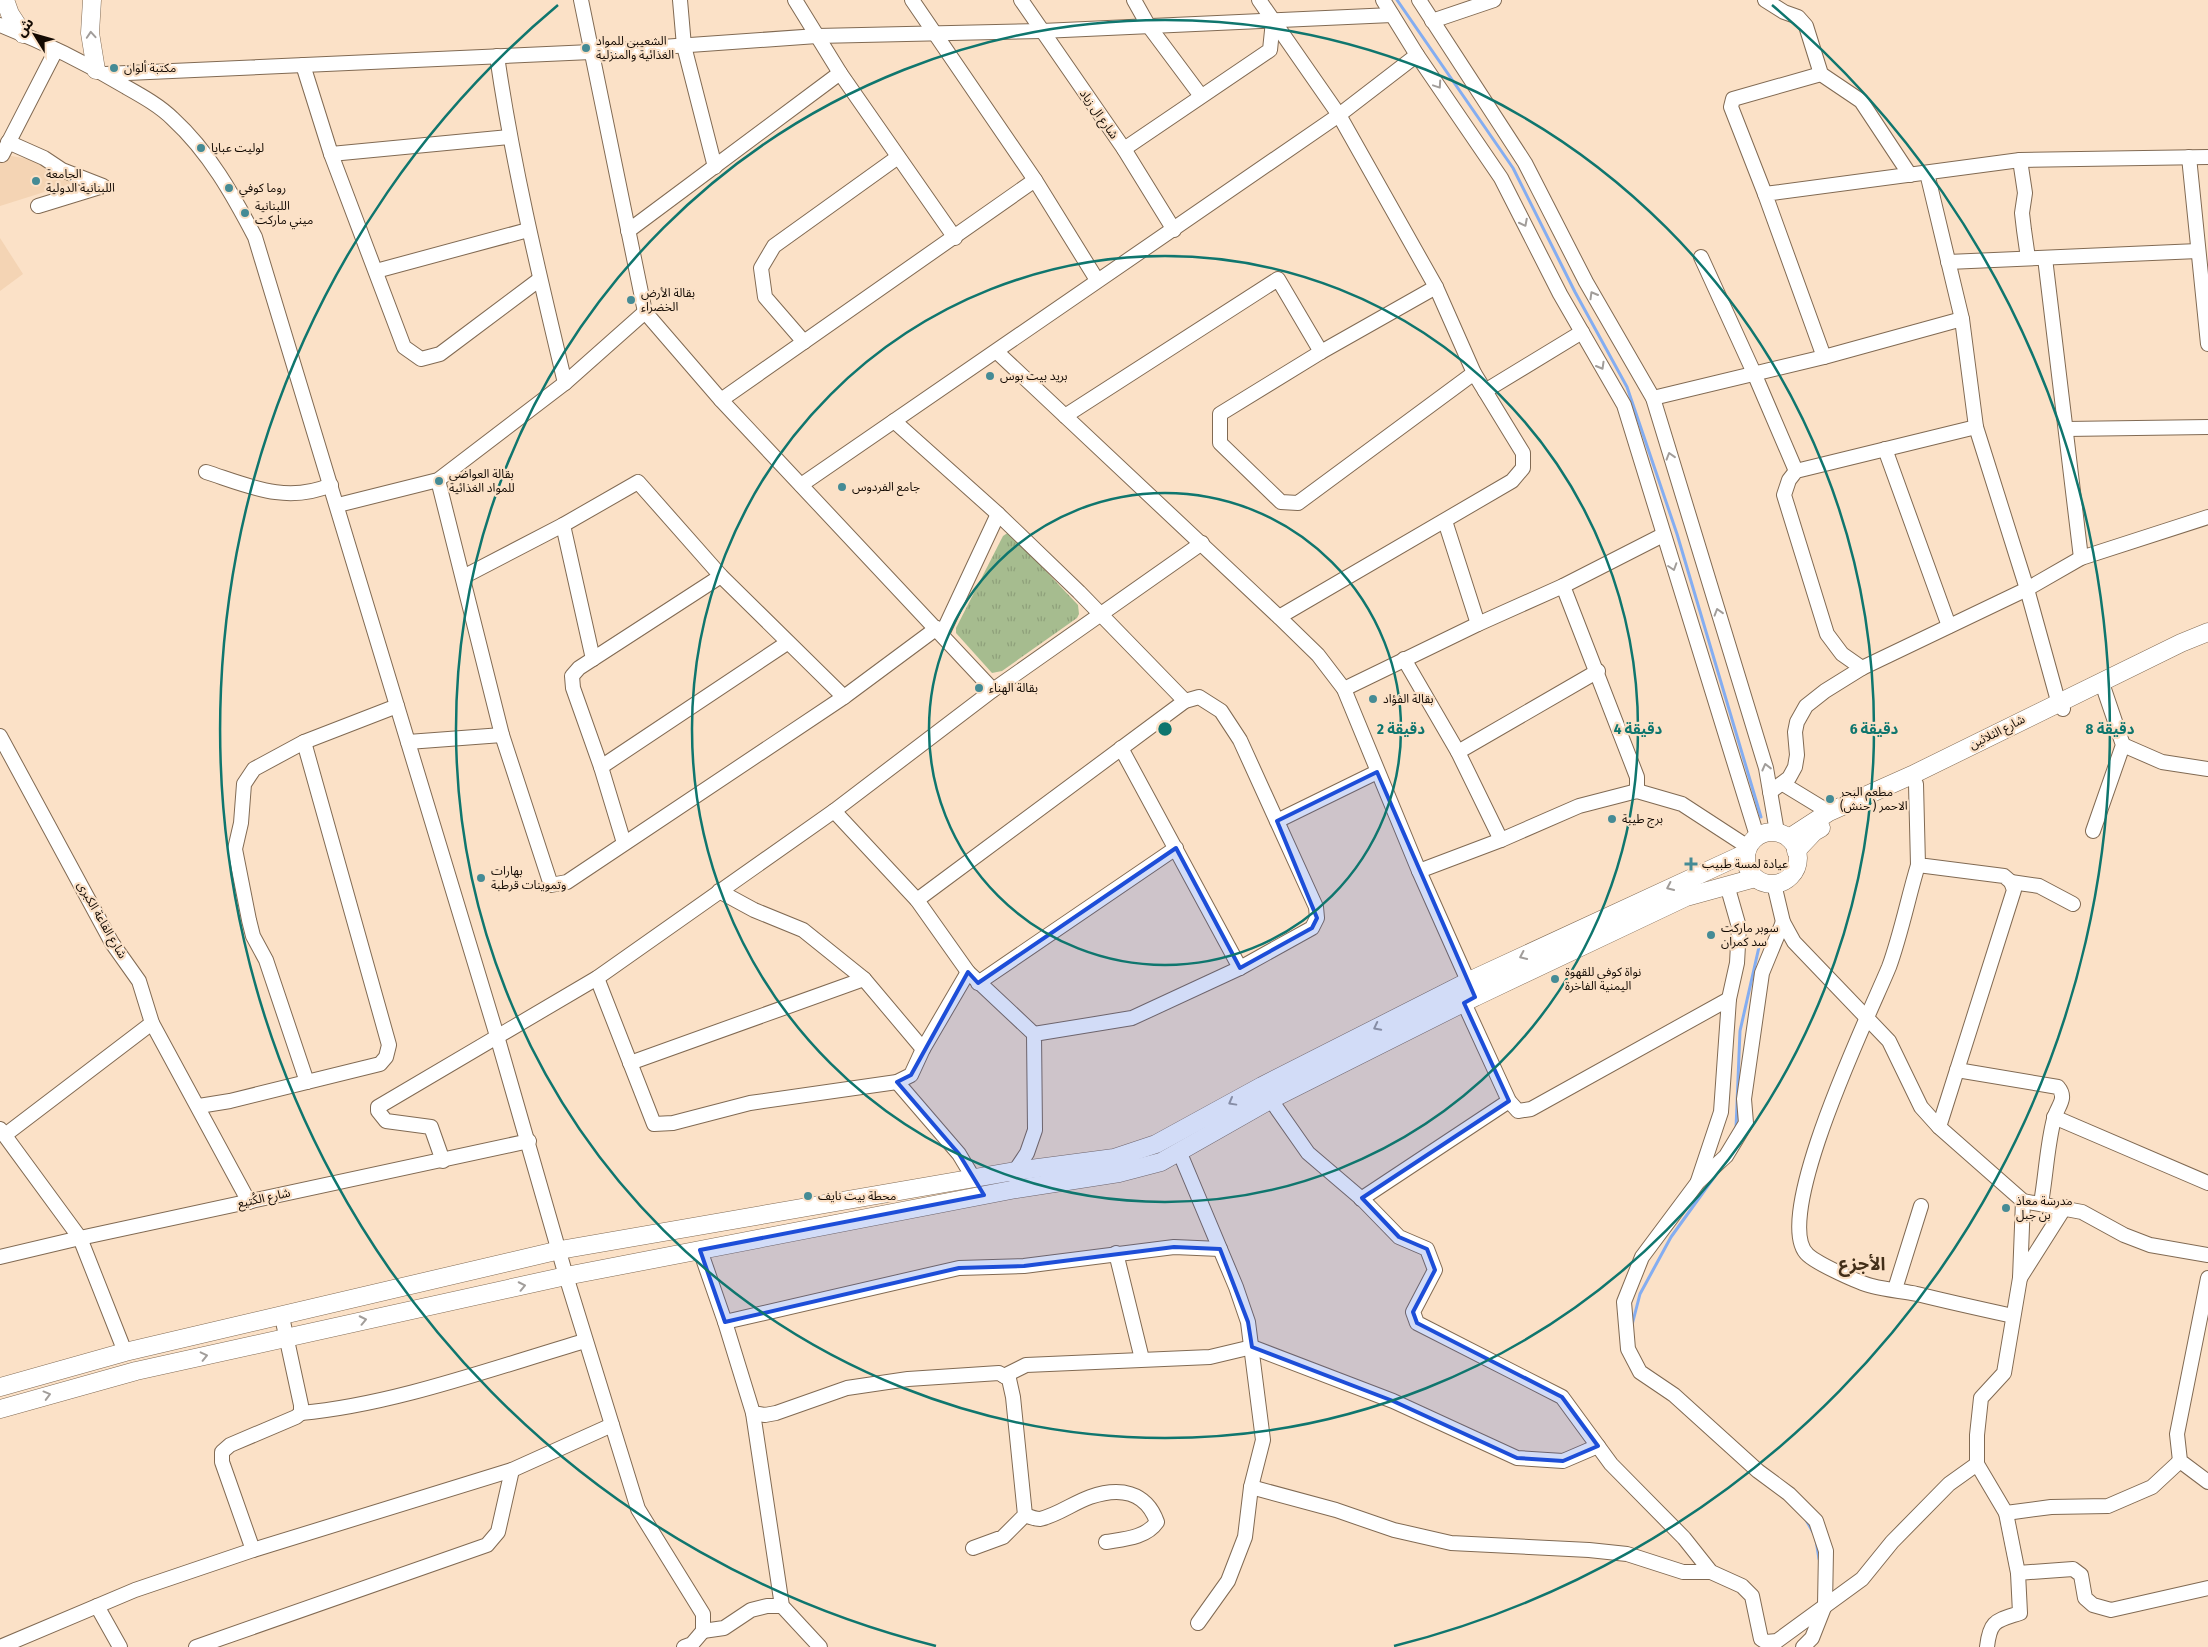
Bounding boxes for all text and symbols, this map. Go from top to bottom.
north arrow [10,10,60,60]
text: ش [12,15,38,40]
one-way arrow [85,31,96,39]
place label: الشعيبي للمواد الغذائية والمنزلية [596,34,674,62]
marker: الشعيبي للمواد الغذائية والمنزلية [580,42,592,54]
place label: مكتبة ألوان [124,60,176,75]
marker: مكتبة ألوان [108,62,120,74]
one-way arrow [1432,79,1441,89]
street label: شارع ال زياد [1075,87,1121,143]
place label: لوليت عبايا [211,141,264,155]
marker: لوليت عبايا [195,142,207,154]
place label: الجامعة اللبنانية الدولية [46,167,115,195]
marker: الجامعة اللبنانية الدولية [30,175,42,187]
place label: روما كوفي [239,181,286,198]
marker: روما كوفي [223,182,235,194]
place label: اللبنانية ميني ماركت [255,199,313,230]
marker: اللبنانية ميني ماركت [239,207,251,219]
one-way arrow [1518,218,1528,227]
place label: بقالة الأرض الخضراء [641,286,695,314]
one-way arrow [1590,291,1600,300]
marker: بقالة الأرض الخضراء [625,294,637,306]
one-way arrow [1595,360,1605,369]
place label: بريد بيت بوس [1000,369,1067,383]
marker: بريد بيت بوس [984,370,996,382]
one-way arrow [1666,453,1676,461]
place label: بقالة العواضي للمواد الغذائية [449,467,515,495]
marker: بقالة العواضي للمواد الغذائية [433,475,445,487]
place label: جامع الفردوس [852,480,920,496]
marker: جامع الفردوس [836,481,848,493]
one-way arrow [1667,563,1677,571]
one-way arrow [1714,608,1724,616]
place label: بقالة الهناء [989,681,1038,695]
marker: بقالة الهناء [973,682,985,694]
place label: بقالة الفؤاد [1383,692,1434,706]
marker: بقالة الفؤاد [1367,693,1379,705]
street label: شارع الثلاثين [1967,712,2028,754]
centre of rings [1156,720,1174,738]
text: 2 دقيقة [1376,720,1425,738]
text: 4 دقيقة [1614,720,1663,738]
text: 6 دقيقة [1850,720,1899,738]
text: 8 دقيقة [2086,720,2135,738]
one-way arrow [1761,764,1771,772]
place label: مطعم البحر الاحمر ( حنش) [1839,785,1908,813]
marker: مطعم البحر الاحمر ( حنش) [1824,793,1836,805]
place label: برج طيبة [1622,812,1663,828]
marker: برج طيبة [1606,813,1618,825]
marker: عيادة لمسة طبيب [1684,857,1698,871]
place label: عيادة لمسة طبيب [1702,857,1788,871]
place label: بهارات وتموينات قرطبة [491,864,566,892]
marker: بهارات وتموينات قرطبة [475,872,487,884]
street label: شارع القاعة الكبرى [73,879,130,962]
one-way arrow [1666,880,1675,891]
place label: سوبر ماركت سد كمران [1721,921,1779,949]
marker: سوبر ماركت سد كمران [1705,929,1717,941]
one-way arrow [1519,949,1528,959]
place label: نواة كوفي للقهوة اليمنية الفاخرة [1565,965,1641,993]
marker: نواة كوفي للقهوة اليمنية الفاخرة [1549,973,1561,985]
one-way arrow [1373,1021,1382,1031]
one-way arrow [1229,1096,1238,1106]
street label: شارع الكُتيع [236,1185,292,1212]
place label: محطة بيت نايف [818,1189,896,1203]
marker: محطة بيت نايف [802,1190,814,1202]
place label: مدرسة معاذ بن جبل [2016,1194,2073,1222]
marker: مدرسة معاذ بن جبل [2000,1202,2012,1214]
district label: الأجزع [1839,1253,1885,1277]
one-way arrow [517,1281,526,1292]
one-way arrow [359,1316,368,1326]
one-way arrow [200,1351,209,1362]
one-way arrow [42,1390,50,1400]

